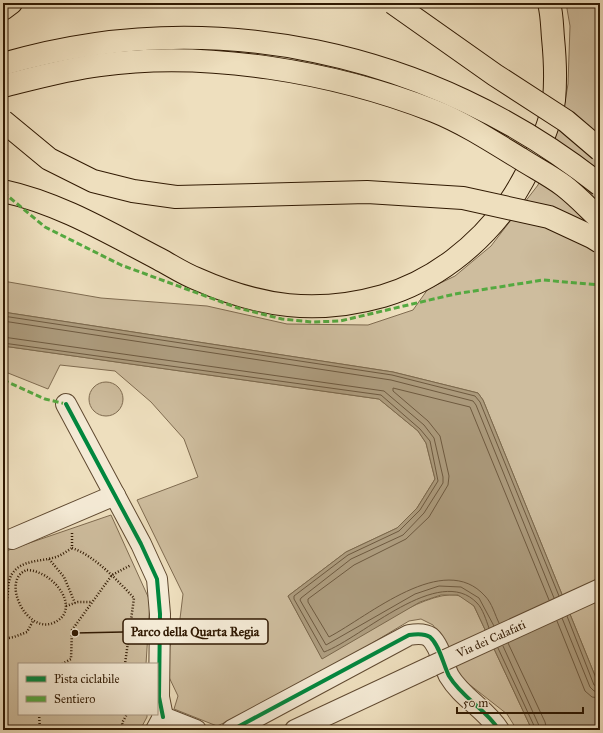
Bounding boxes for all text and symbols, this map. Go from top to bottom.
street label: Via dei Calafati [453,617,528,661]
callout: Parco della Quarta Regia [123,619,268,644]
text: Parco della Quarta Regia [131,624,260,640]
legend [18,663,158,715]
text: Pista ciclabile [54,672,119,686]
scale bar [457,689,583,715]
text: Sentiero [54,692,95,706]
text: 50 m [463,696,488,710]

